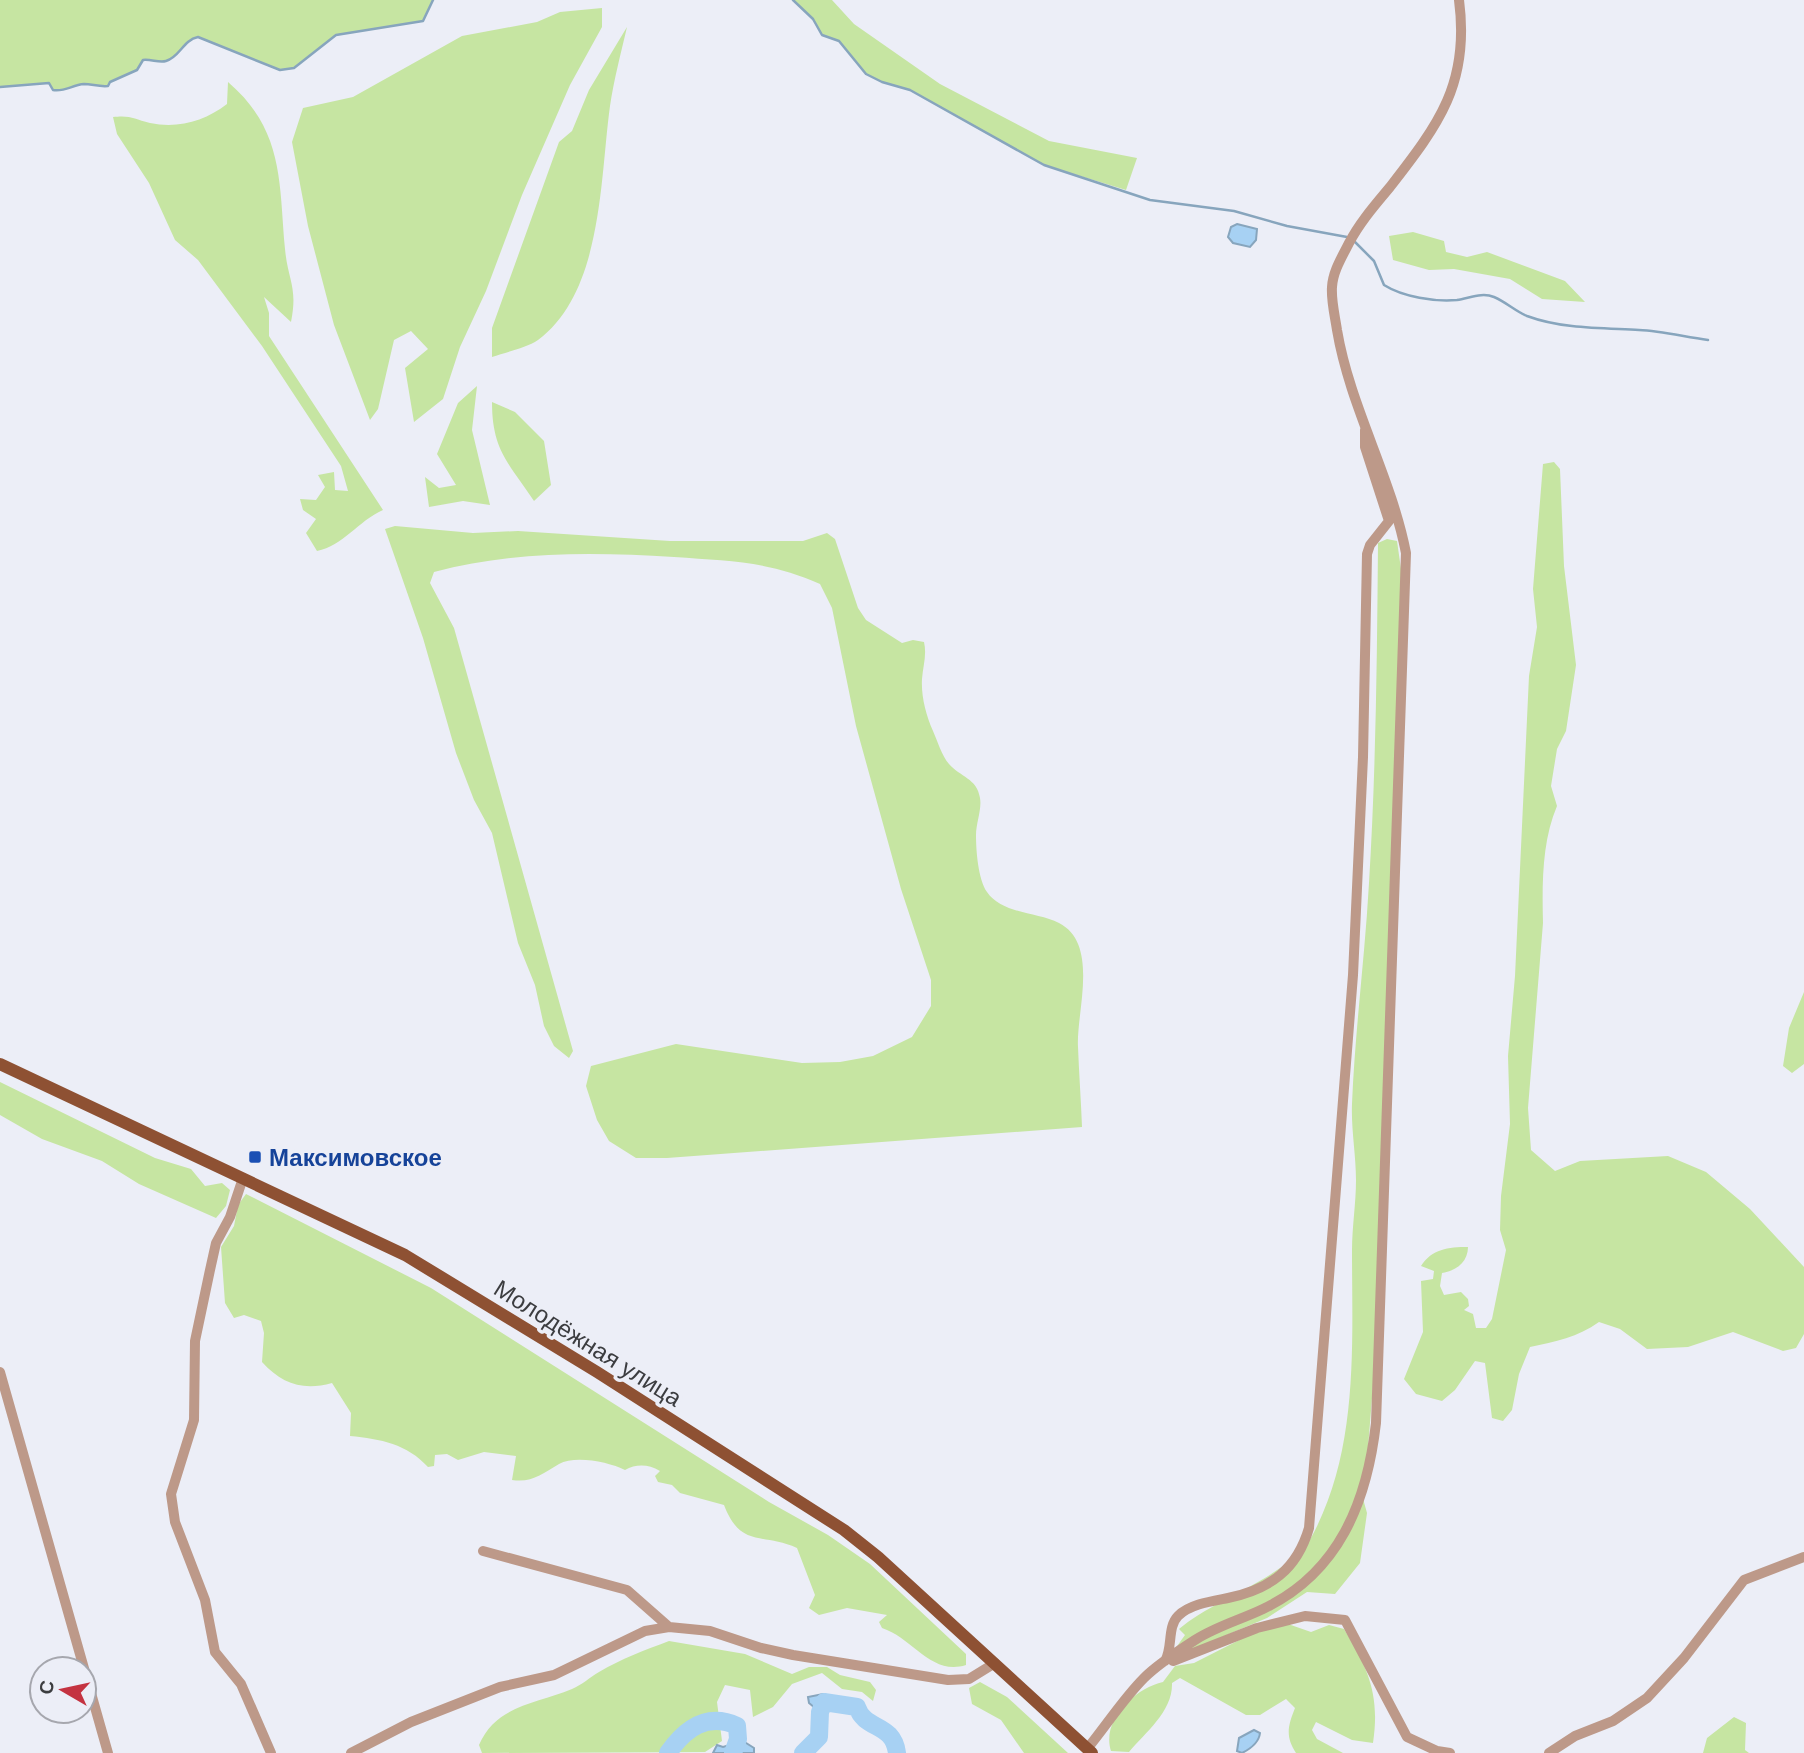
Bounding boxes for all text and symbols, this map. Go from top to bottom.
place label: Максимовское [269,1144,442,1171]
marker: Максимовское [247,1149,263,1165]
street label: Молодёжная улица [489,1274,687,1412]
north arrow [28,1655,98,1725]
text: С [35,1679,58,1696]

